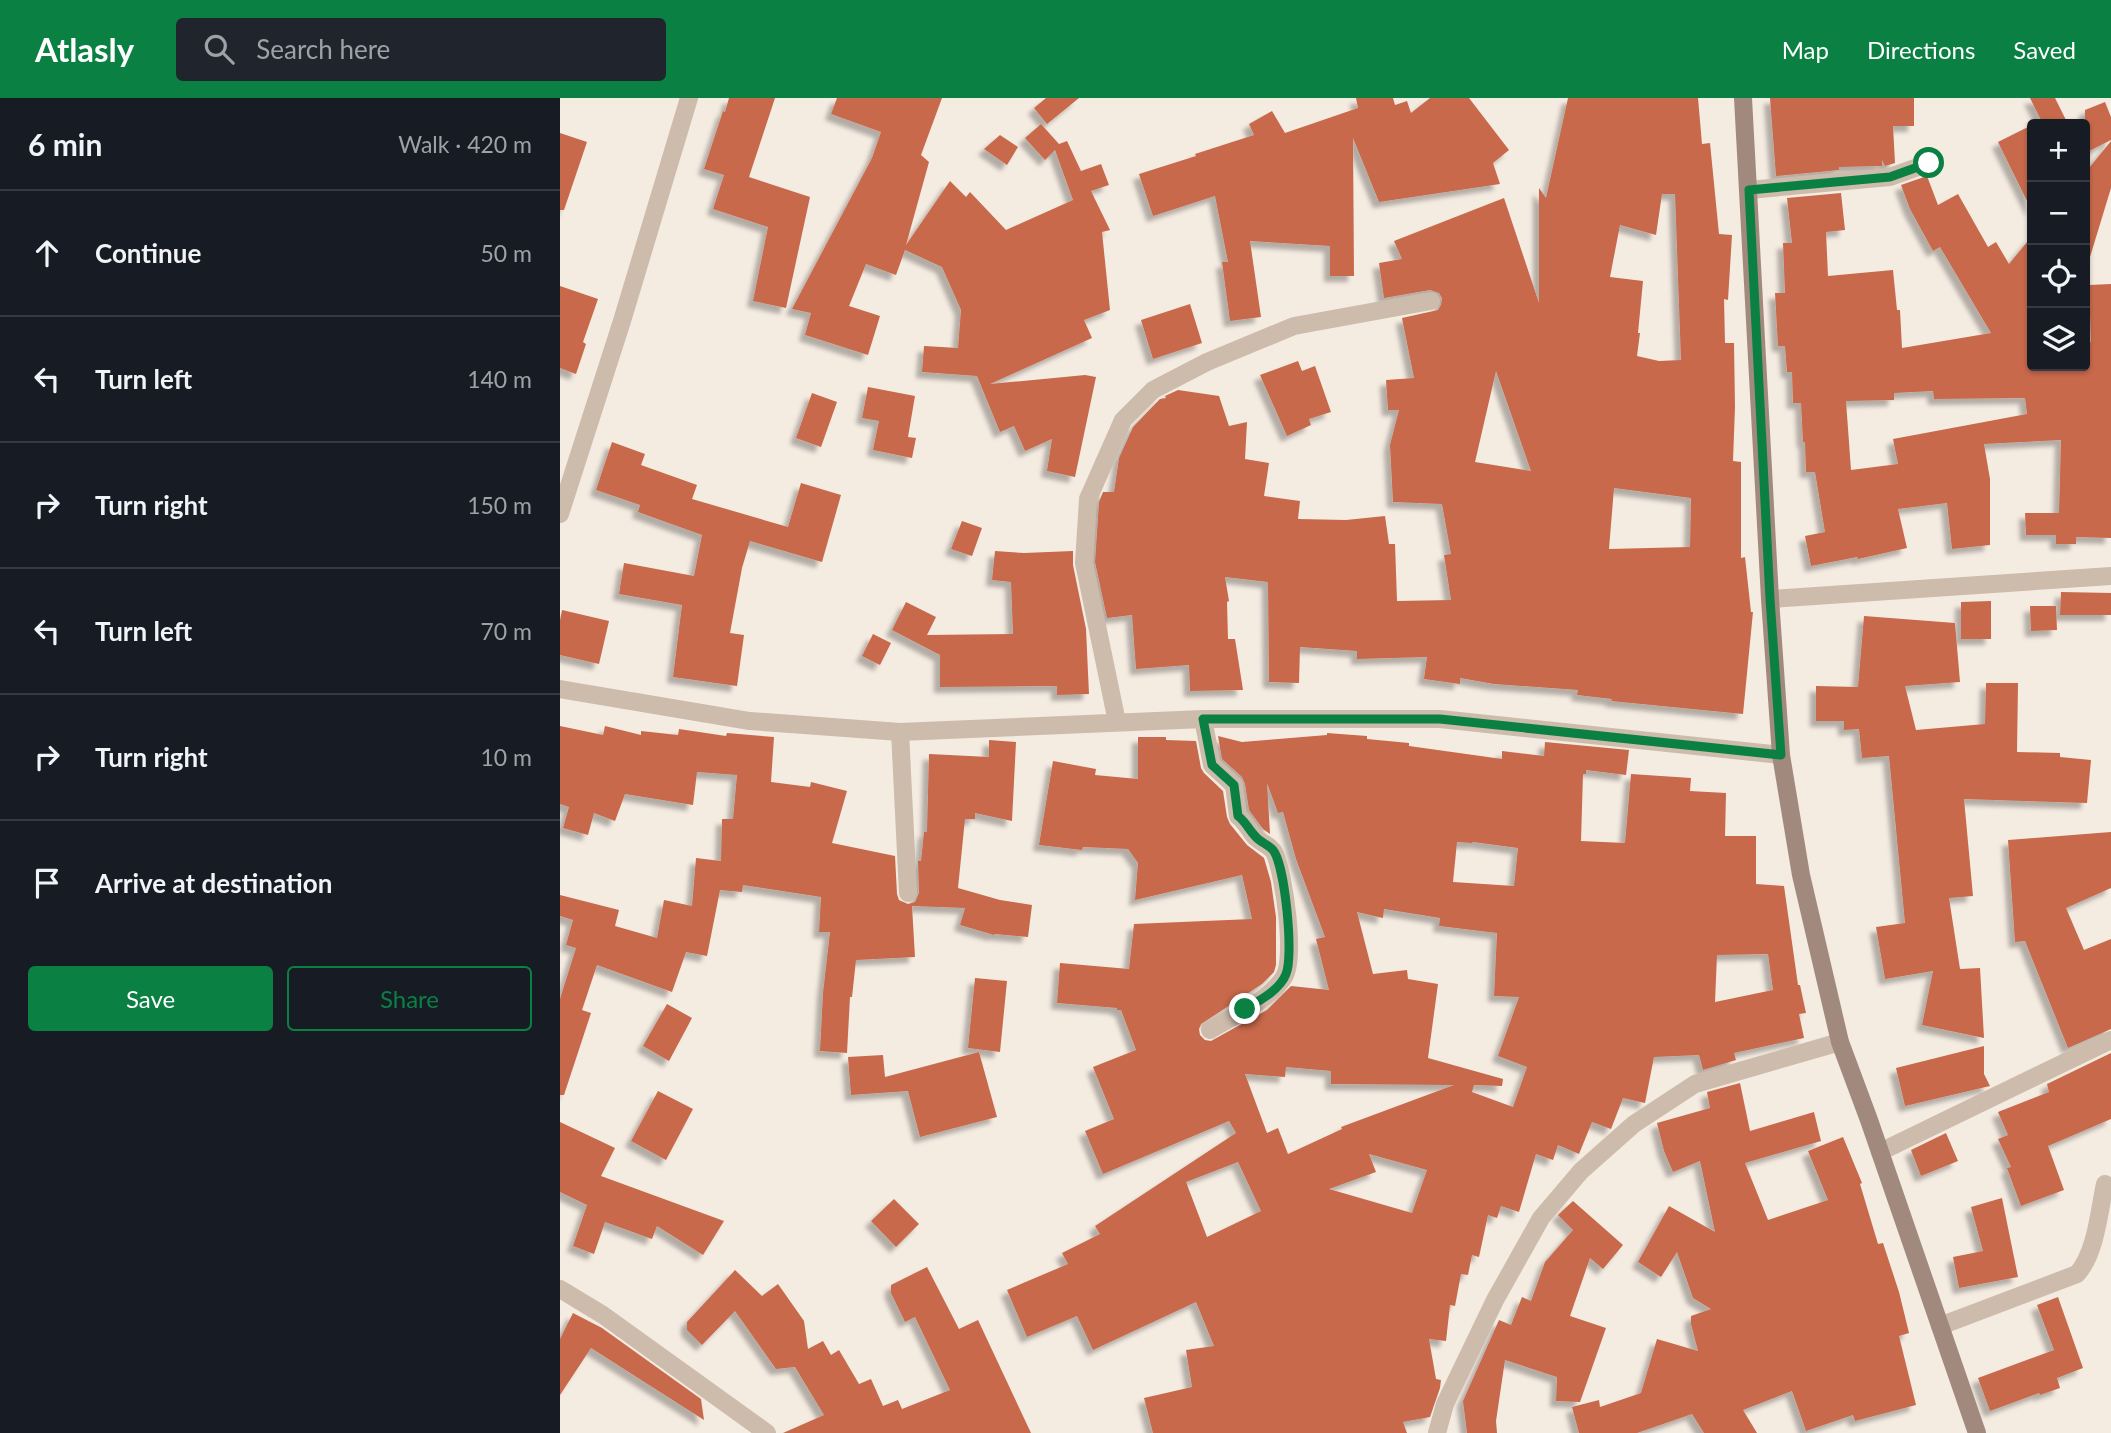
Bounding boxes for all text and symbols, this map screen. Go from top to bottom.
search box [176,18,666,81]
text: Atlasly [35,29,134,69]
icon: search [200,30,238,68]
text: Search here [256,33,390,65]
text: Map [1782,35,1829,64]
text: Directions [1867,35,1975,64]
text: Saved [2013,35,2076,64]
map controls [2027,119,2090,371]
button: + [2027,119,2090,182]
text: 6 min [28,126,102,162]
text: Walk · 420 m [398,130,532,158]
route start [1913,147,1944,178]
button: − [2027,182,2090,245]
icon: ahead [28,234,66,272]
text: Continue [95,237,201,269]
text: 50 m [481,239,532,267]
button: locate [2027,245,2090,308]
button: layers [2027,308,2090,371]
icon: left [28,360,66,398]
text: Turn left [95,363,192,395]
text: 140 m [467,365,532,393]
icon: right [28,486,66,524]
text: Turn right [95,489,208,521]
text: 150 m [467,491,532,519]
icon: left [28,612,66,650]
text: Turn left [95,615,192,647]
text: 70 m [481,617,532,645]
icon: right [28,738,66,776]
text: Turn right [95,741,208,773]
text: 10 m [481,743,532,771]
icon: arrive [28,864,66,902]
text: Arrive at destination [95,867,332,899]
button: Save [28,966,273,1031]
button: Share [287,966,532,1031]
route end [1229,993,1260,1024]

